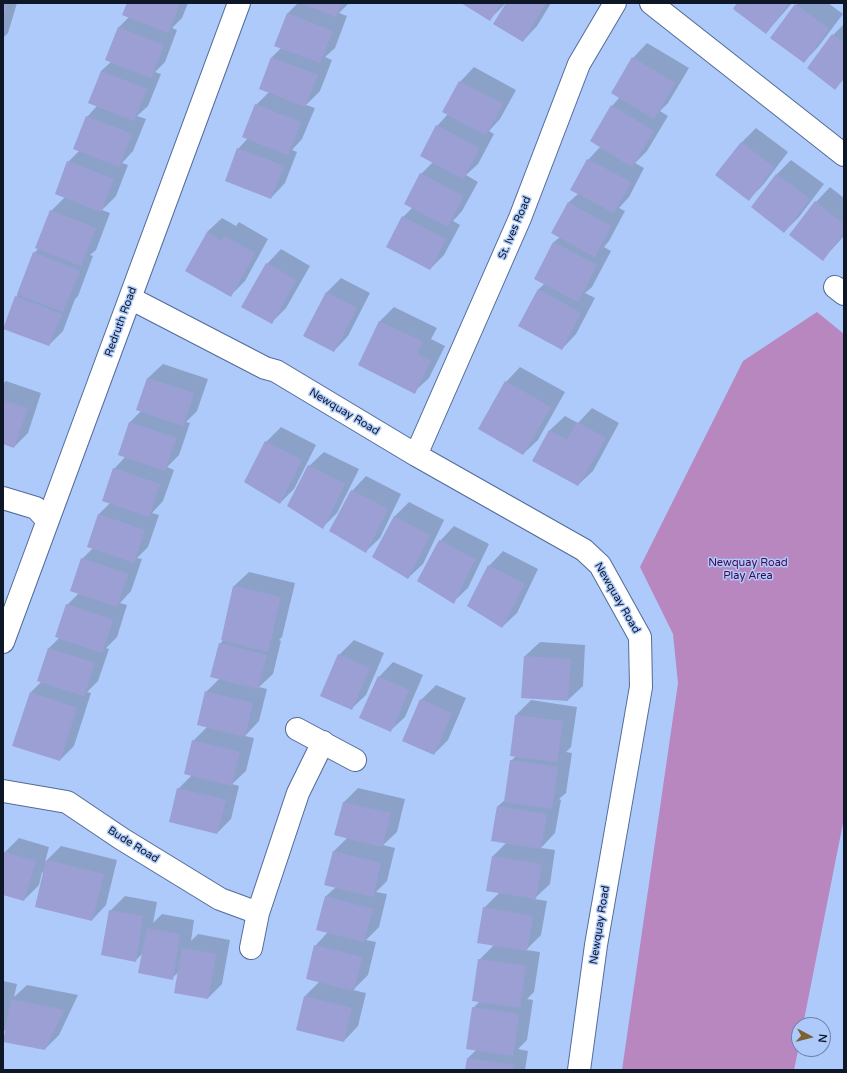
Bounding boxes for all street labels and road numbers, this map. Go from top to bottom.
street label: St. Ives Road [496,194,534,262]
street label: Redruth Road [102,285,140,359]
street label: Newquay Road [306,386,382,438]
street label: Newquay Road [591,560,643,636]
street label: Bude Road [105,824,161,866]
street label: Newquay Road [587,885,613,965]

